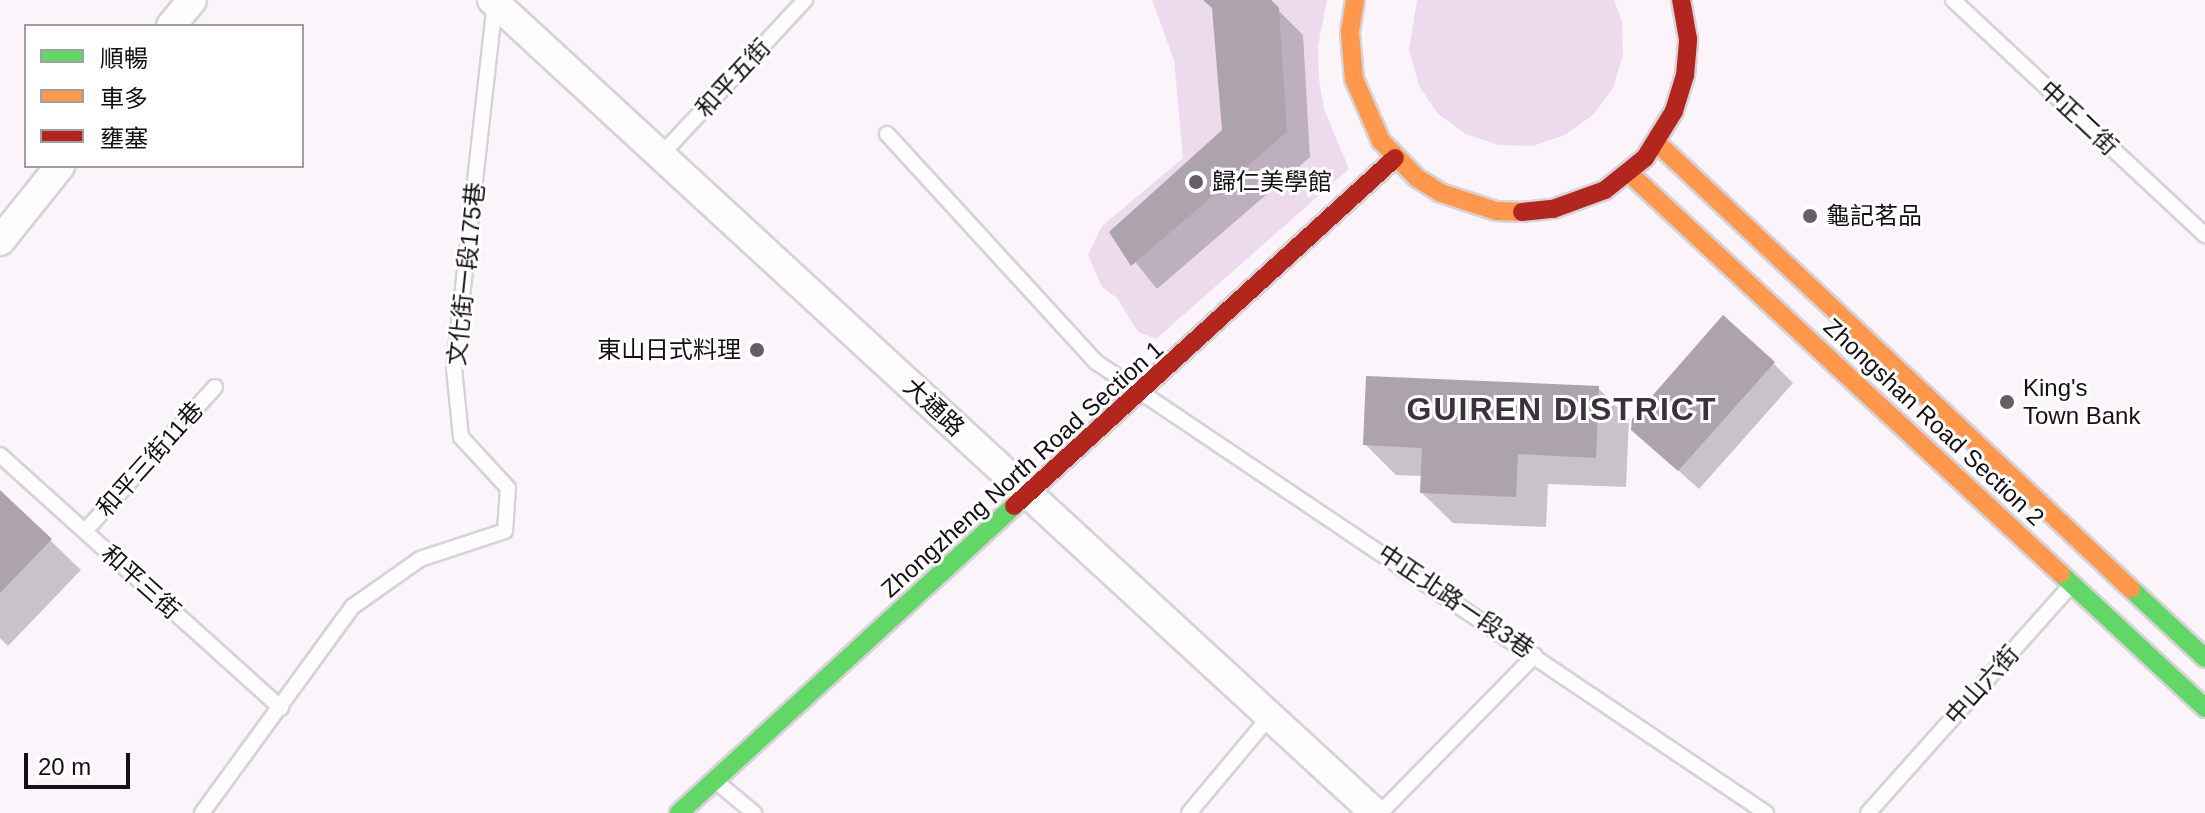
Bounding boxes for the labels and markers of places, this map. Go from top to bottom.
place label: 歸仁美學館 [1212,168,1332,196]
marker: 歸仁美學館 [1187,173,1205,191]
place label: 龜記茗品 [1826,202,1922,230]
marker: 龜記茗品 [1801,207,1819,225]
place label: 東山日式料理 [597,336,741,364]
marker: 東山日式料理 [748,341,766,359]
place label: King's Town Bank [2023,374,2140,430]
marker: King's Town Bank [1998,393,2016,411]

